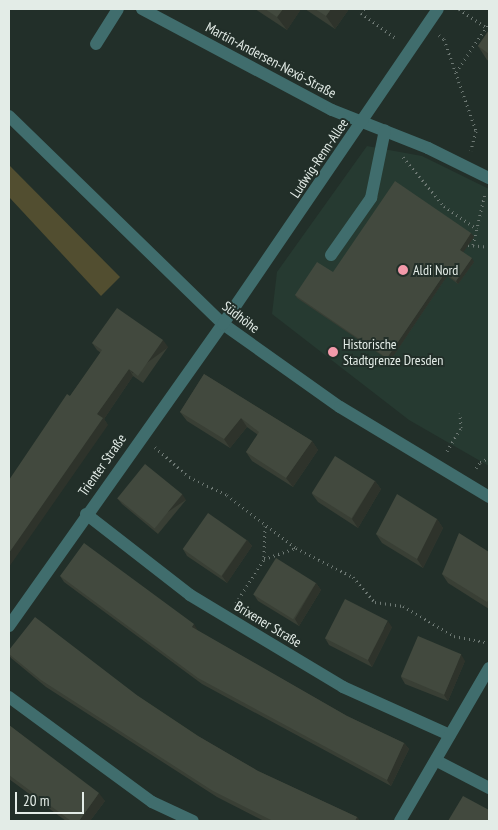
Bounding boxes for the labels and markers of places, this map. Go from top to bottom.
place label: Aldi Nord [413,262,458,278]
marker: Aldi Nord [397,264,409,276]
place label: Historische Stadtgrenze Dresden [343,336,443,368]
marker: Historische Stadtgrenze Dresden [327,346,339,358]

